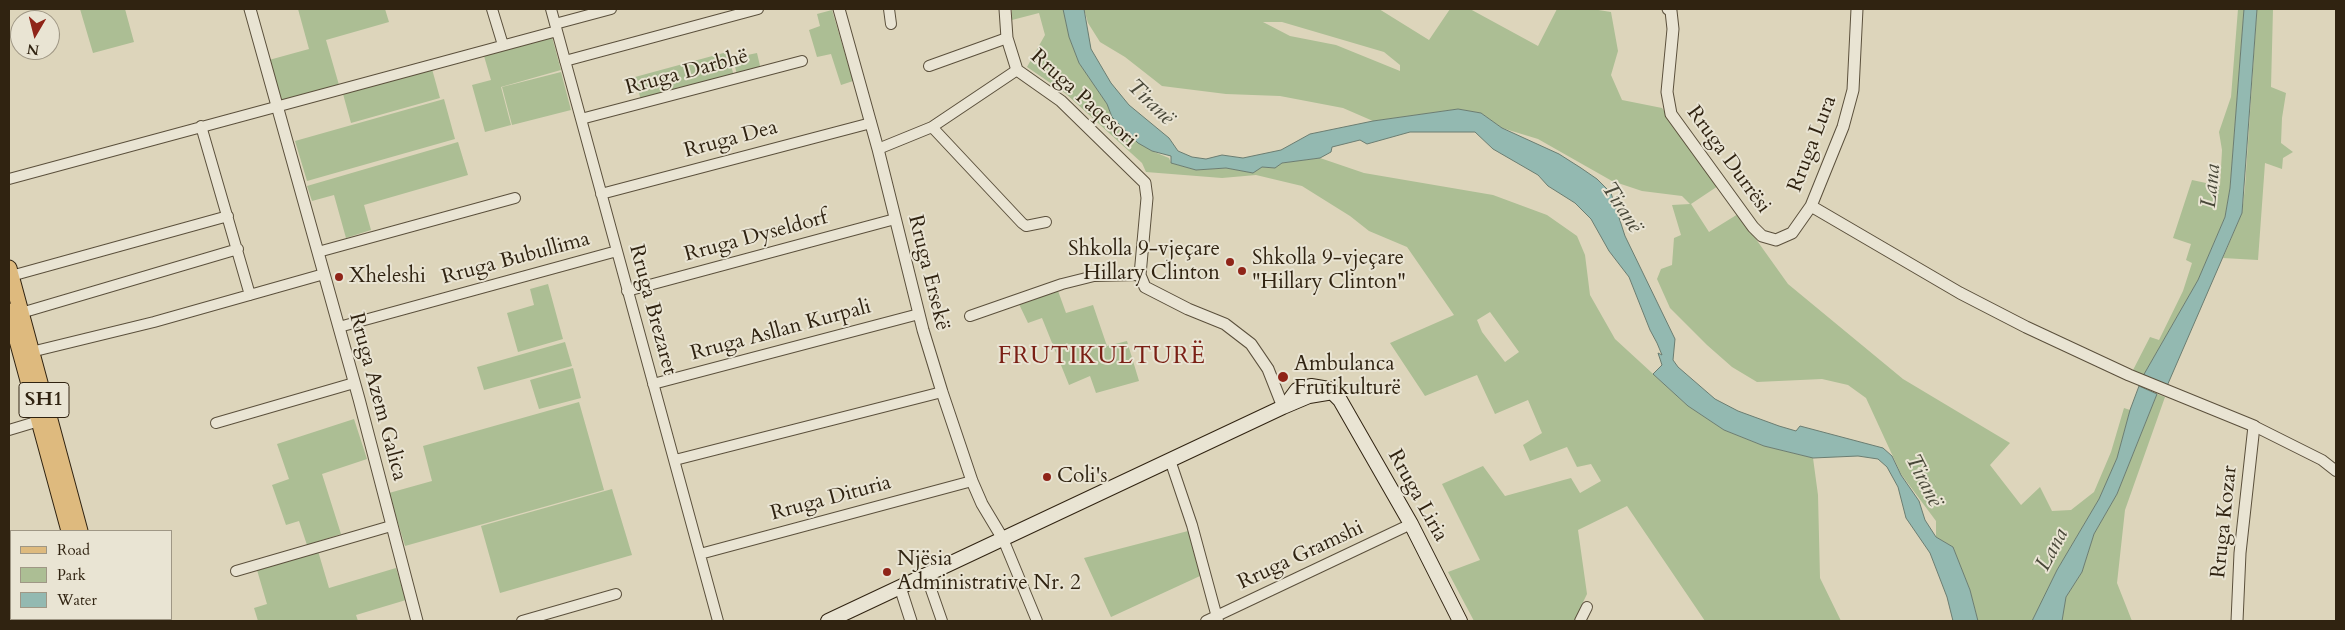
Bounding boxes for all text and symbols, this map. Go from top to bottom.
north arrow [10,10,60,60]
text: N [26,39,40,60]
street label: Rruga Darbhë [623,44,751,102]
street label: Rruga Paqesori [1025,45,1141,153]
water label: Tiranë [1121,74,1179,132]
street label: Rruga Lura [1783,92,1843,196]
street label: Rruga Durrësi [1681,101,1775,219]
street label: Rruga Dea [681,115,781,165]
water label: Lana [2197,163,2227,209]
water label: Tiranë [1595,178,1647,238]
street label: Rruga Dyseldorf [682,206,830,268]
street label: Rruga Ersekë [901,213,955,333]
street label: Rruga Bubullima [439,227,593,291]
place label: Shkolla 9-vjeçare Hillary Clinton [1068,237,1220,287]
street label: Rruga Brezaret [622,242,682,378]
place label: Shkolla 9-vjeçare "Hillary Clinton" [1252,246,1406,296]
marker: Shkolla 9-vjeçare Hillary Clinton [1224,256,1236,268]
place label: Xheleshi [349,264,426,290]
marker: Shkolla 9-vjeçare "Hillary Clinton" [1236,265,1248,277]
marker: Xheleshi [333,271,345,283]
street label: Rruga Asllan Kurpali [688,295,874,367]
street label: Rruga Azem Galica [342,310,412,484]
district label: FRUTIKULTURË [996,343,1208,371]
place label: Ambulanca Frutikulturë [1294,352,1401,402]
marker: Ambulanca Frutikulturë [1276,370,1290,384]
road number: SH1 [19,382,69,418]
street label: Rruga Liria [1381,446,1453,546]
water label: Tiranë [1899,450,1947,512]
place label: Coli's [1057,464,1107,490]
street label: Rruga Kozar [2207,464,2243,580]
street label: Rruga Dituria [768,471,894,527]
marker: Coli's [1041,471,1053,483]
street label: Rruga Gramshi [1234,516,1368,596]
water label: Lana [2031,524,2075,576]
legend [10,530,172,620]
text: Road [57,540,90,560]
place label: Njësia Administrative Nr. 2 [897,547,1081,597]
text: Park [57,565,86,585]
marker: Njësia Administrative Nr. 2 [881,566,893,578]
text: Water [57,590,97,610]

